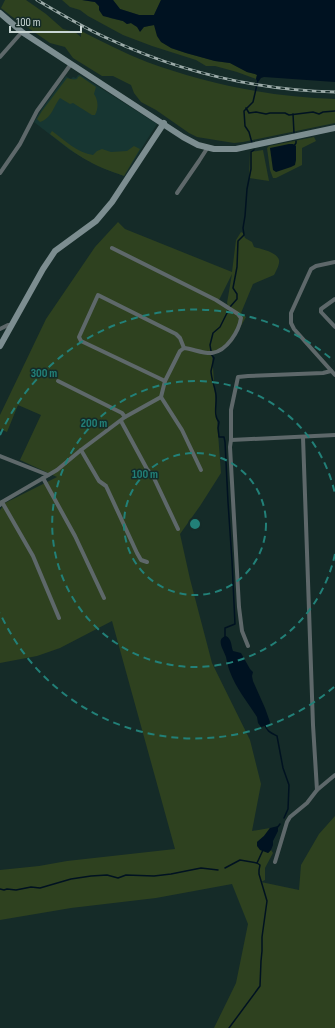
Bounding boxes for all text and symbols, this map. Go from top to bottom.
scale bar [10,8,81,34]
text: 100 m [16,15,41,30]
text: 300 m [31,366,57,381]
text: 200 m [81,416,107,431]
text: 100 m [132,467,158,482]
centre of rings [188,517,202,531]

